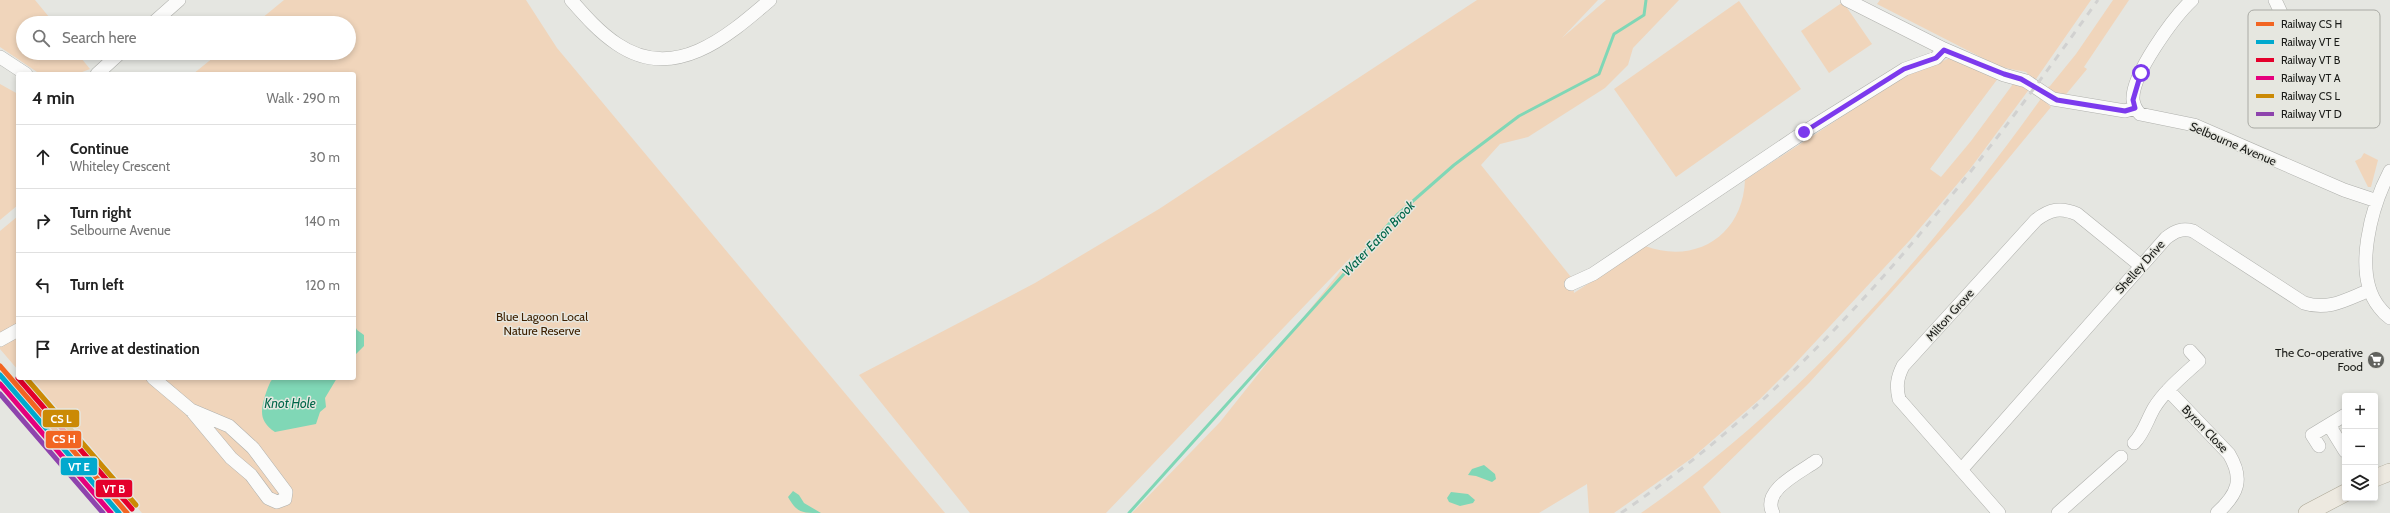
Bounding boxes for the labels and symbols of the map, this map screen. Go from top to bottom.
legend [2248,10,2380,128]
text: Railway CS H [2281,17,2342,31]
text: Railway VT E [2281,35,2340,49]
text: Railway VT B [2281,53,2341,67]
route start [2132,64,2150,82]
text: Railway VT A [2281,71,2341,85]
text: Railway CS L [2281,89,2340,103]
text: Railway VT D [2281,107,2342,121]
street label: Selbourne Avenue [2187,118,2279,169]
route end [1795,123,1813,141]
water label: Water Eaton Brook [1338,197,1418,279]
street label: Shelley Drive [2112,237,2168,297]
street label: Milton Grove [1922,285,1977,344]
park label: Blue Lagoon Local Nature Reserve [496,309,588,338]
place label: The Co-operative Food [2275,345,2363,374]
supermarket icon: The Co-operative Food [2366,350,2386,370]
water label: Knot Hole [264,395,316,411]
street label: Byron Close [2179,402,2232,456]
line badge: CS L [42,409,80,428]
text: CS L [50,412,72,426]
line badge: CS H [45,430,82,449]
text: CS H [52,432,76,446]
line badge: VT E [60,457,98,476]
text: VT E [68,460,90,474]
line badge: VT B [95,479,133,498]
text: VT B [103,482,125,496]

